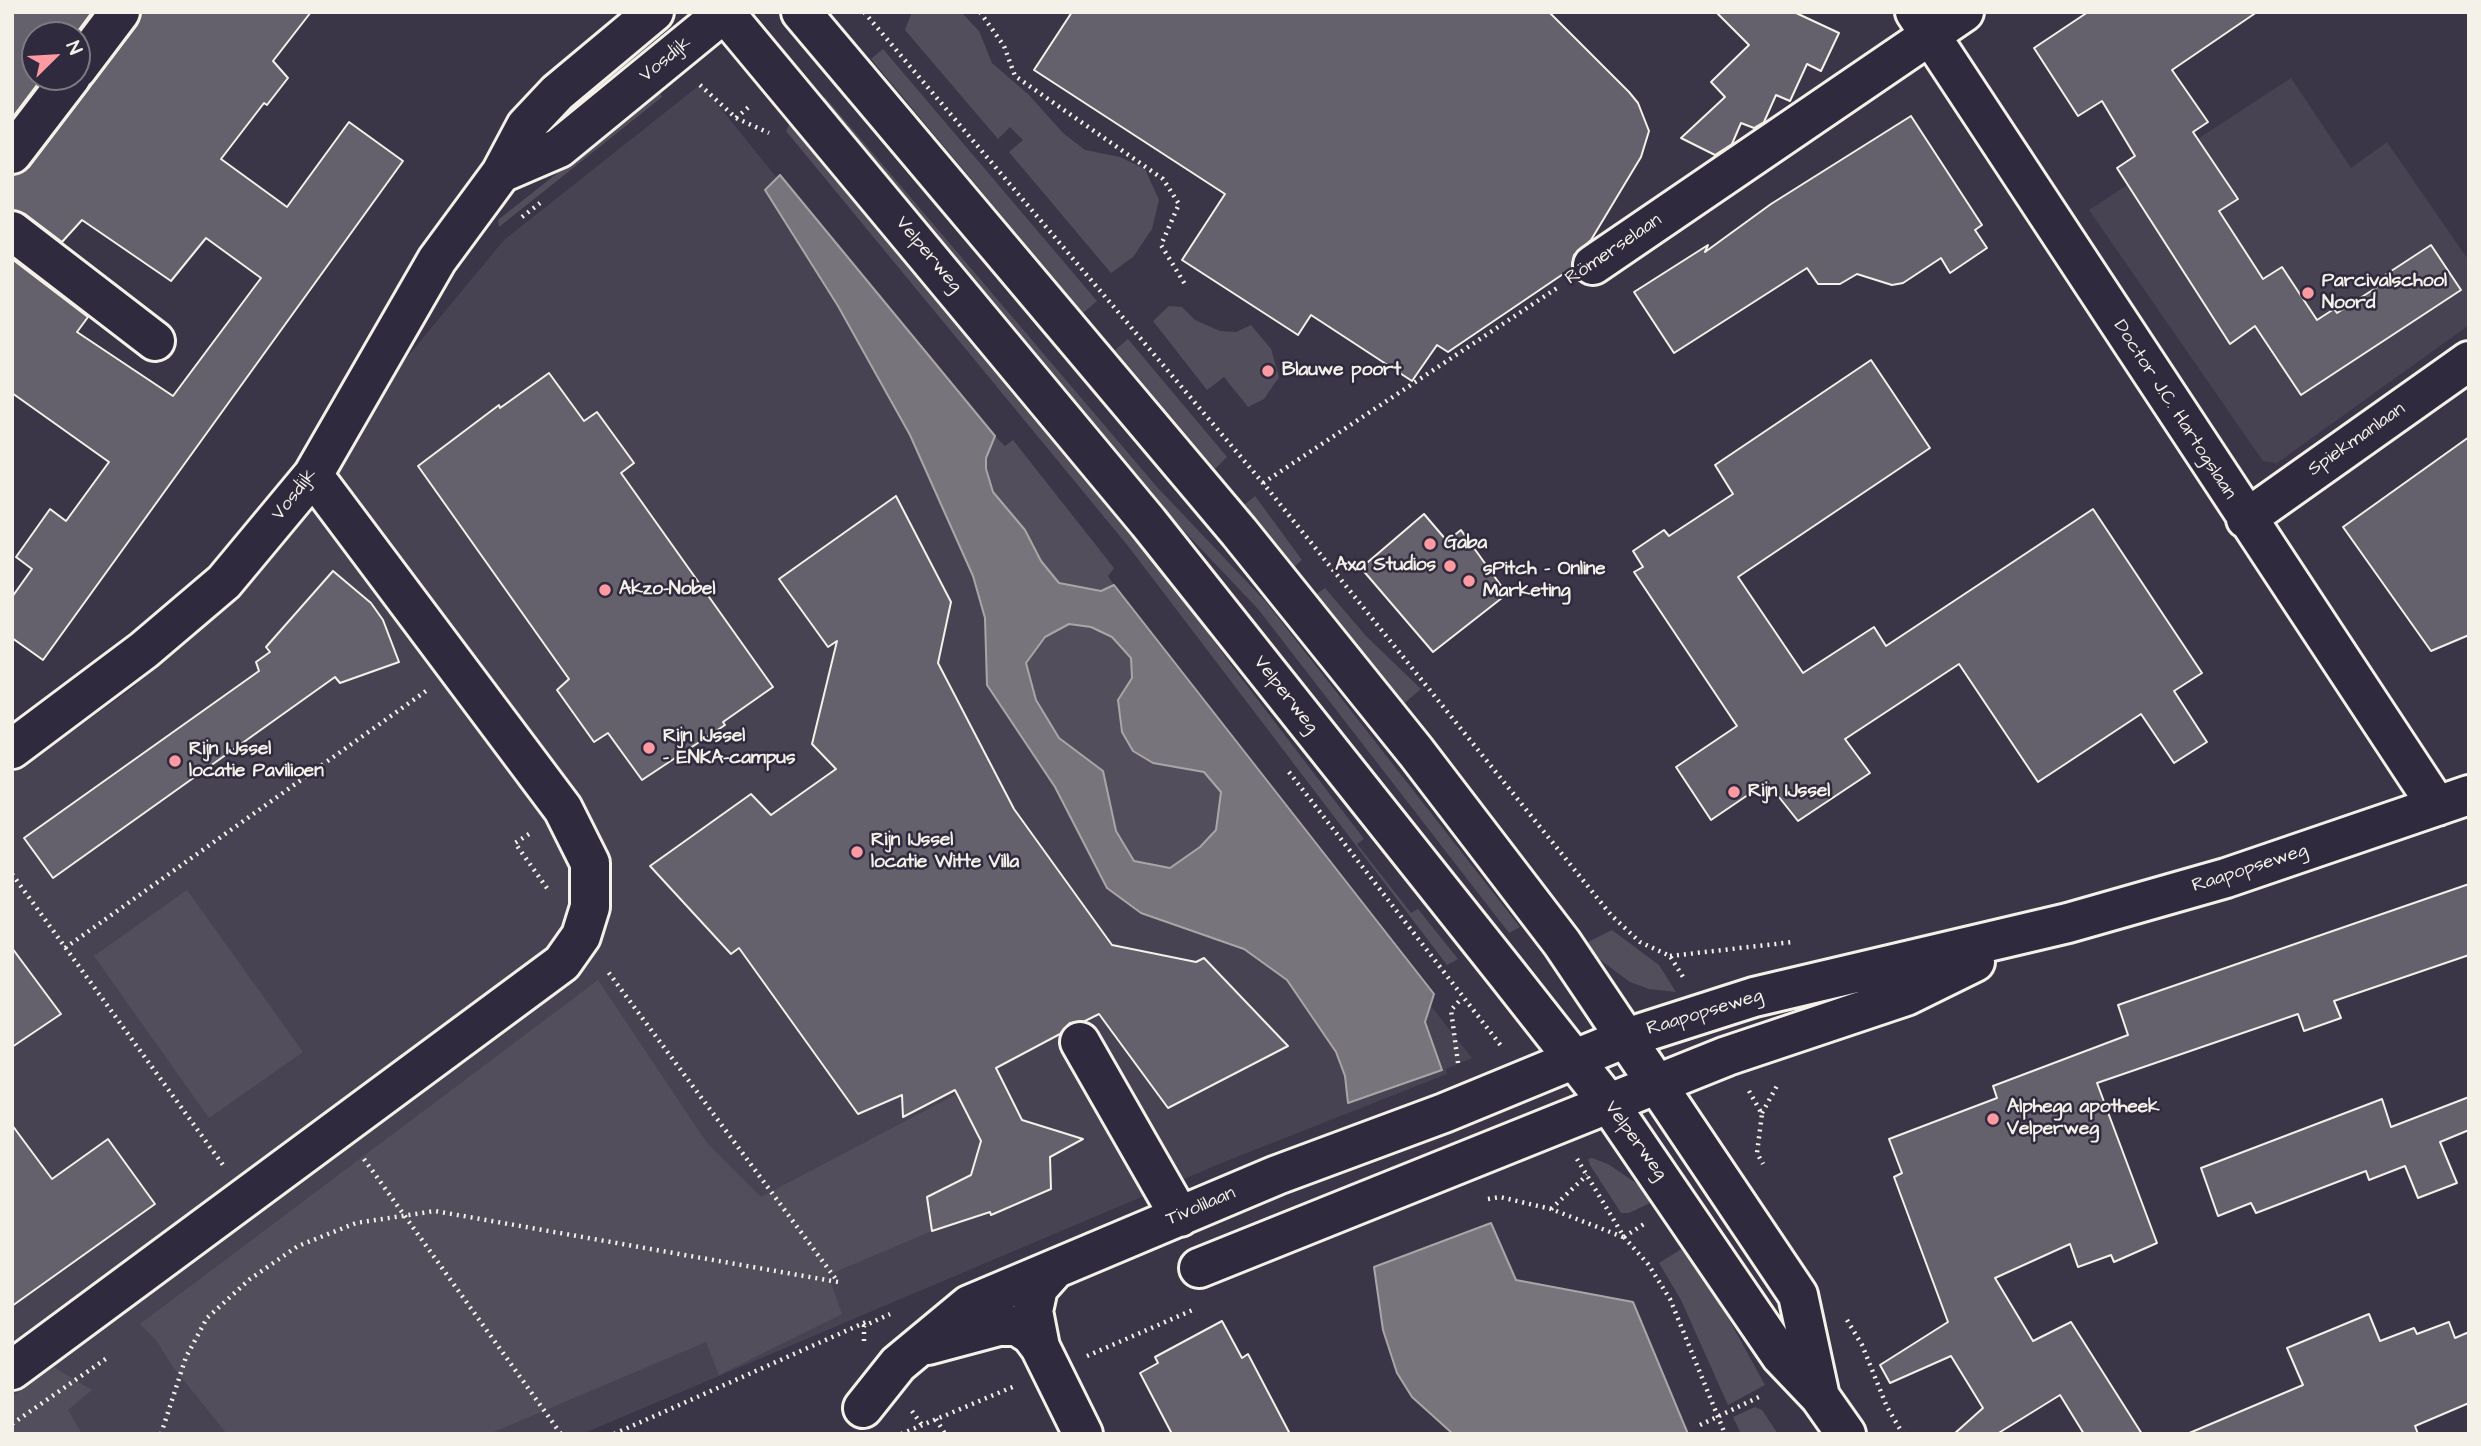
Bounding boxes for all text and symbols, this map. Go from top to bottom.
north arrow [21,21,91,91]
street label: Vosdijk [636,32,696,88]
text: N [59,37,89,59]
street label: Römerselaan [1561,209,1667,291]
street label: Velperweg [890,212,966,298]
place label: Parcivalschool Noord [2322,271,2447,315]
marker: Parcivalschool Noord [2300,285,2316,301]
street label: Doctor J.C. Hartogslaan [2107,316,2241,504]
place label: Blauwe poort [1282,360,1401,382]
marker: Blauwe poort [1260,363,1276,379]
street label: Spiekmanlaan [2304,398,2410,482]
street label: Vosdijk [268,464,322,526]
place label: Gaba [1444,533,1487,555]
marker: Gaba [1422,536,1438,552]
place label: Axa Studios [1335,555,1436,577]
marker: Axa Studios [1442,558,1458,574]
place label: sPitch - Online Marketing [1483,559,1606,603]
marker: sPitch - Online Marketing [1461,573,1477,589]
place label: Akzo-Nobel [619,579,715,601]
marker: Akzo-Nobel [597,582,613,598]
street label: Velperweg [1248,652,1322,738]
place label: Rijn IJssel – ENKA-campus [663,726,795,770]
place label: Rijn IJssel locatie Pavilioen [189,739,324,783]
marker: Rijn IJssel – ENKA-campus [641,740,657,756]
marker: Rijn IJssel locatie Pavilioen [167,753,183,769]
place label: Rijn IJssel [1748,781,1830,803]
marker: Rijn IJssel [1726,784,1742,800]
place label: Rijn IJssel locatie Witte Villa [871,830,1019,874]
street label: Raapopseweg [2189,840,2311,898]
marker: Rijn IJssel locatie Witte Villa [849,844,865,860]
street label: Raapopseweg [1644,985,1766,1041]
street label: Velperweg [1599,1097,1671,1185]
place label: Alphega apotheek Velperweg [2007,1097,2160,1141]
marker: Alphega apotheek Velperweg [1985,1111,2001,1127]
street label: Tivolilaan [1163,1182,1239,1232]

